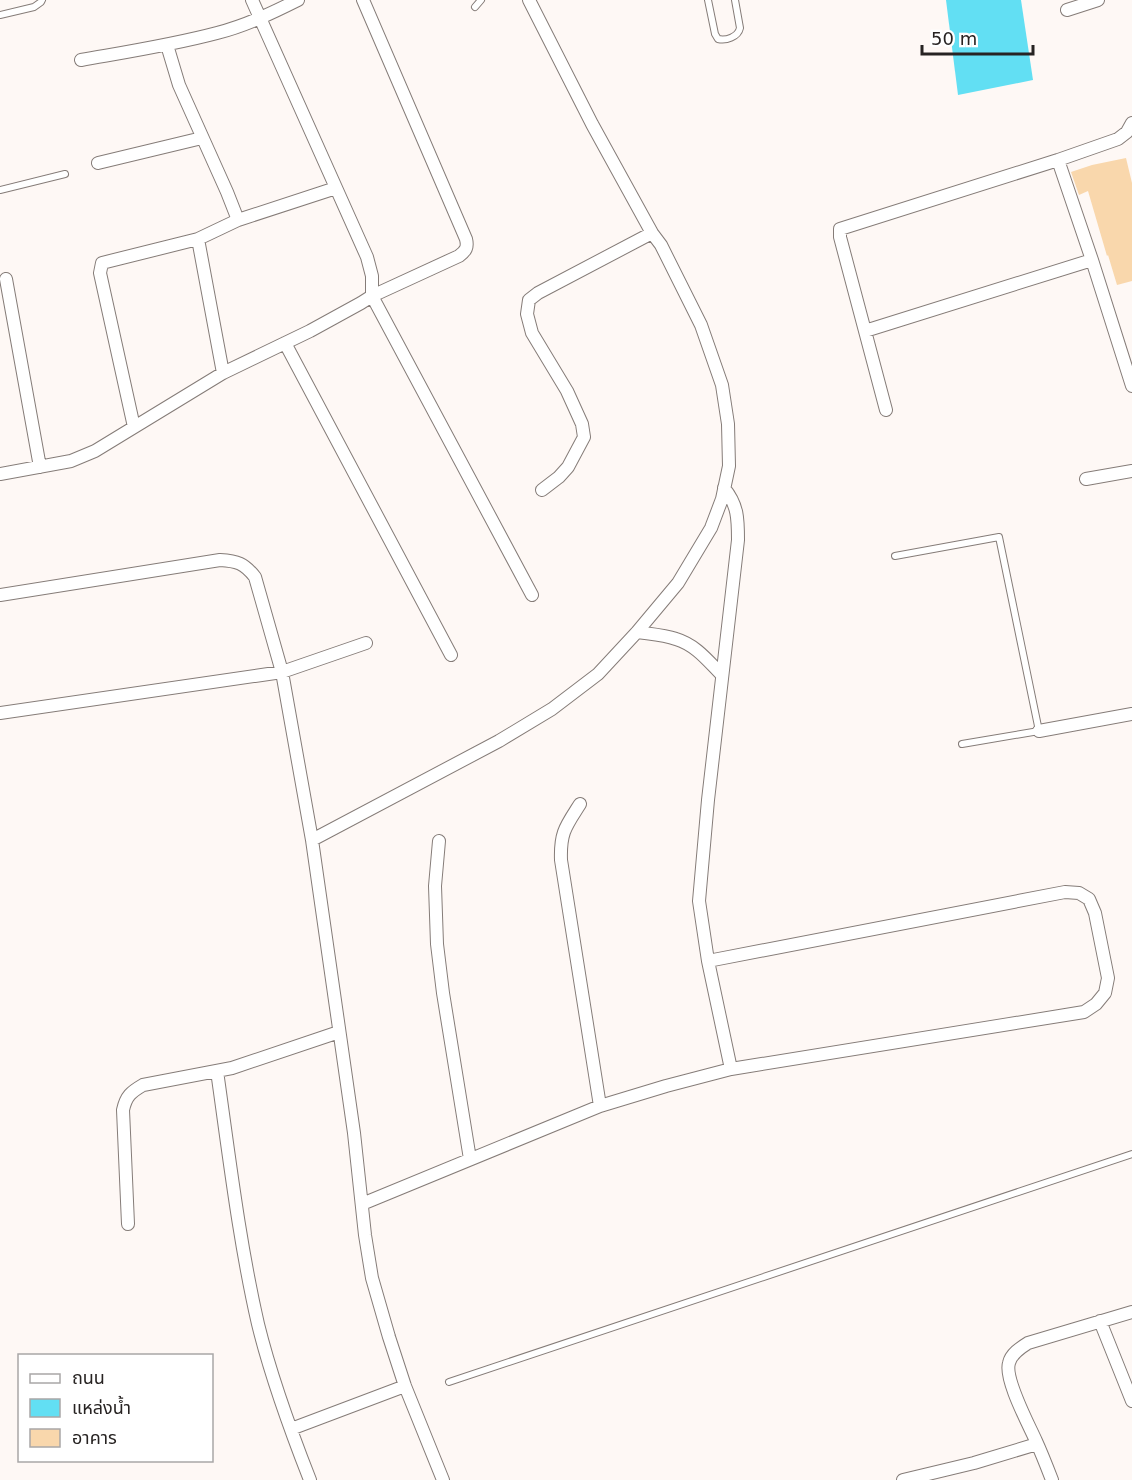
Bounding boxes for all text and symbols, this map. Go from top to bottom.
scale bar [922,18,1033,56]
text: 50 m [931,28,977,49]
legend [18,1354,213,1462]
text: ถนน [72,1367,105,1388]
text: แหล่งน้ำ [72,1395,131,1418]
text: อาคาร [72,1427,117,1448]

